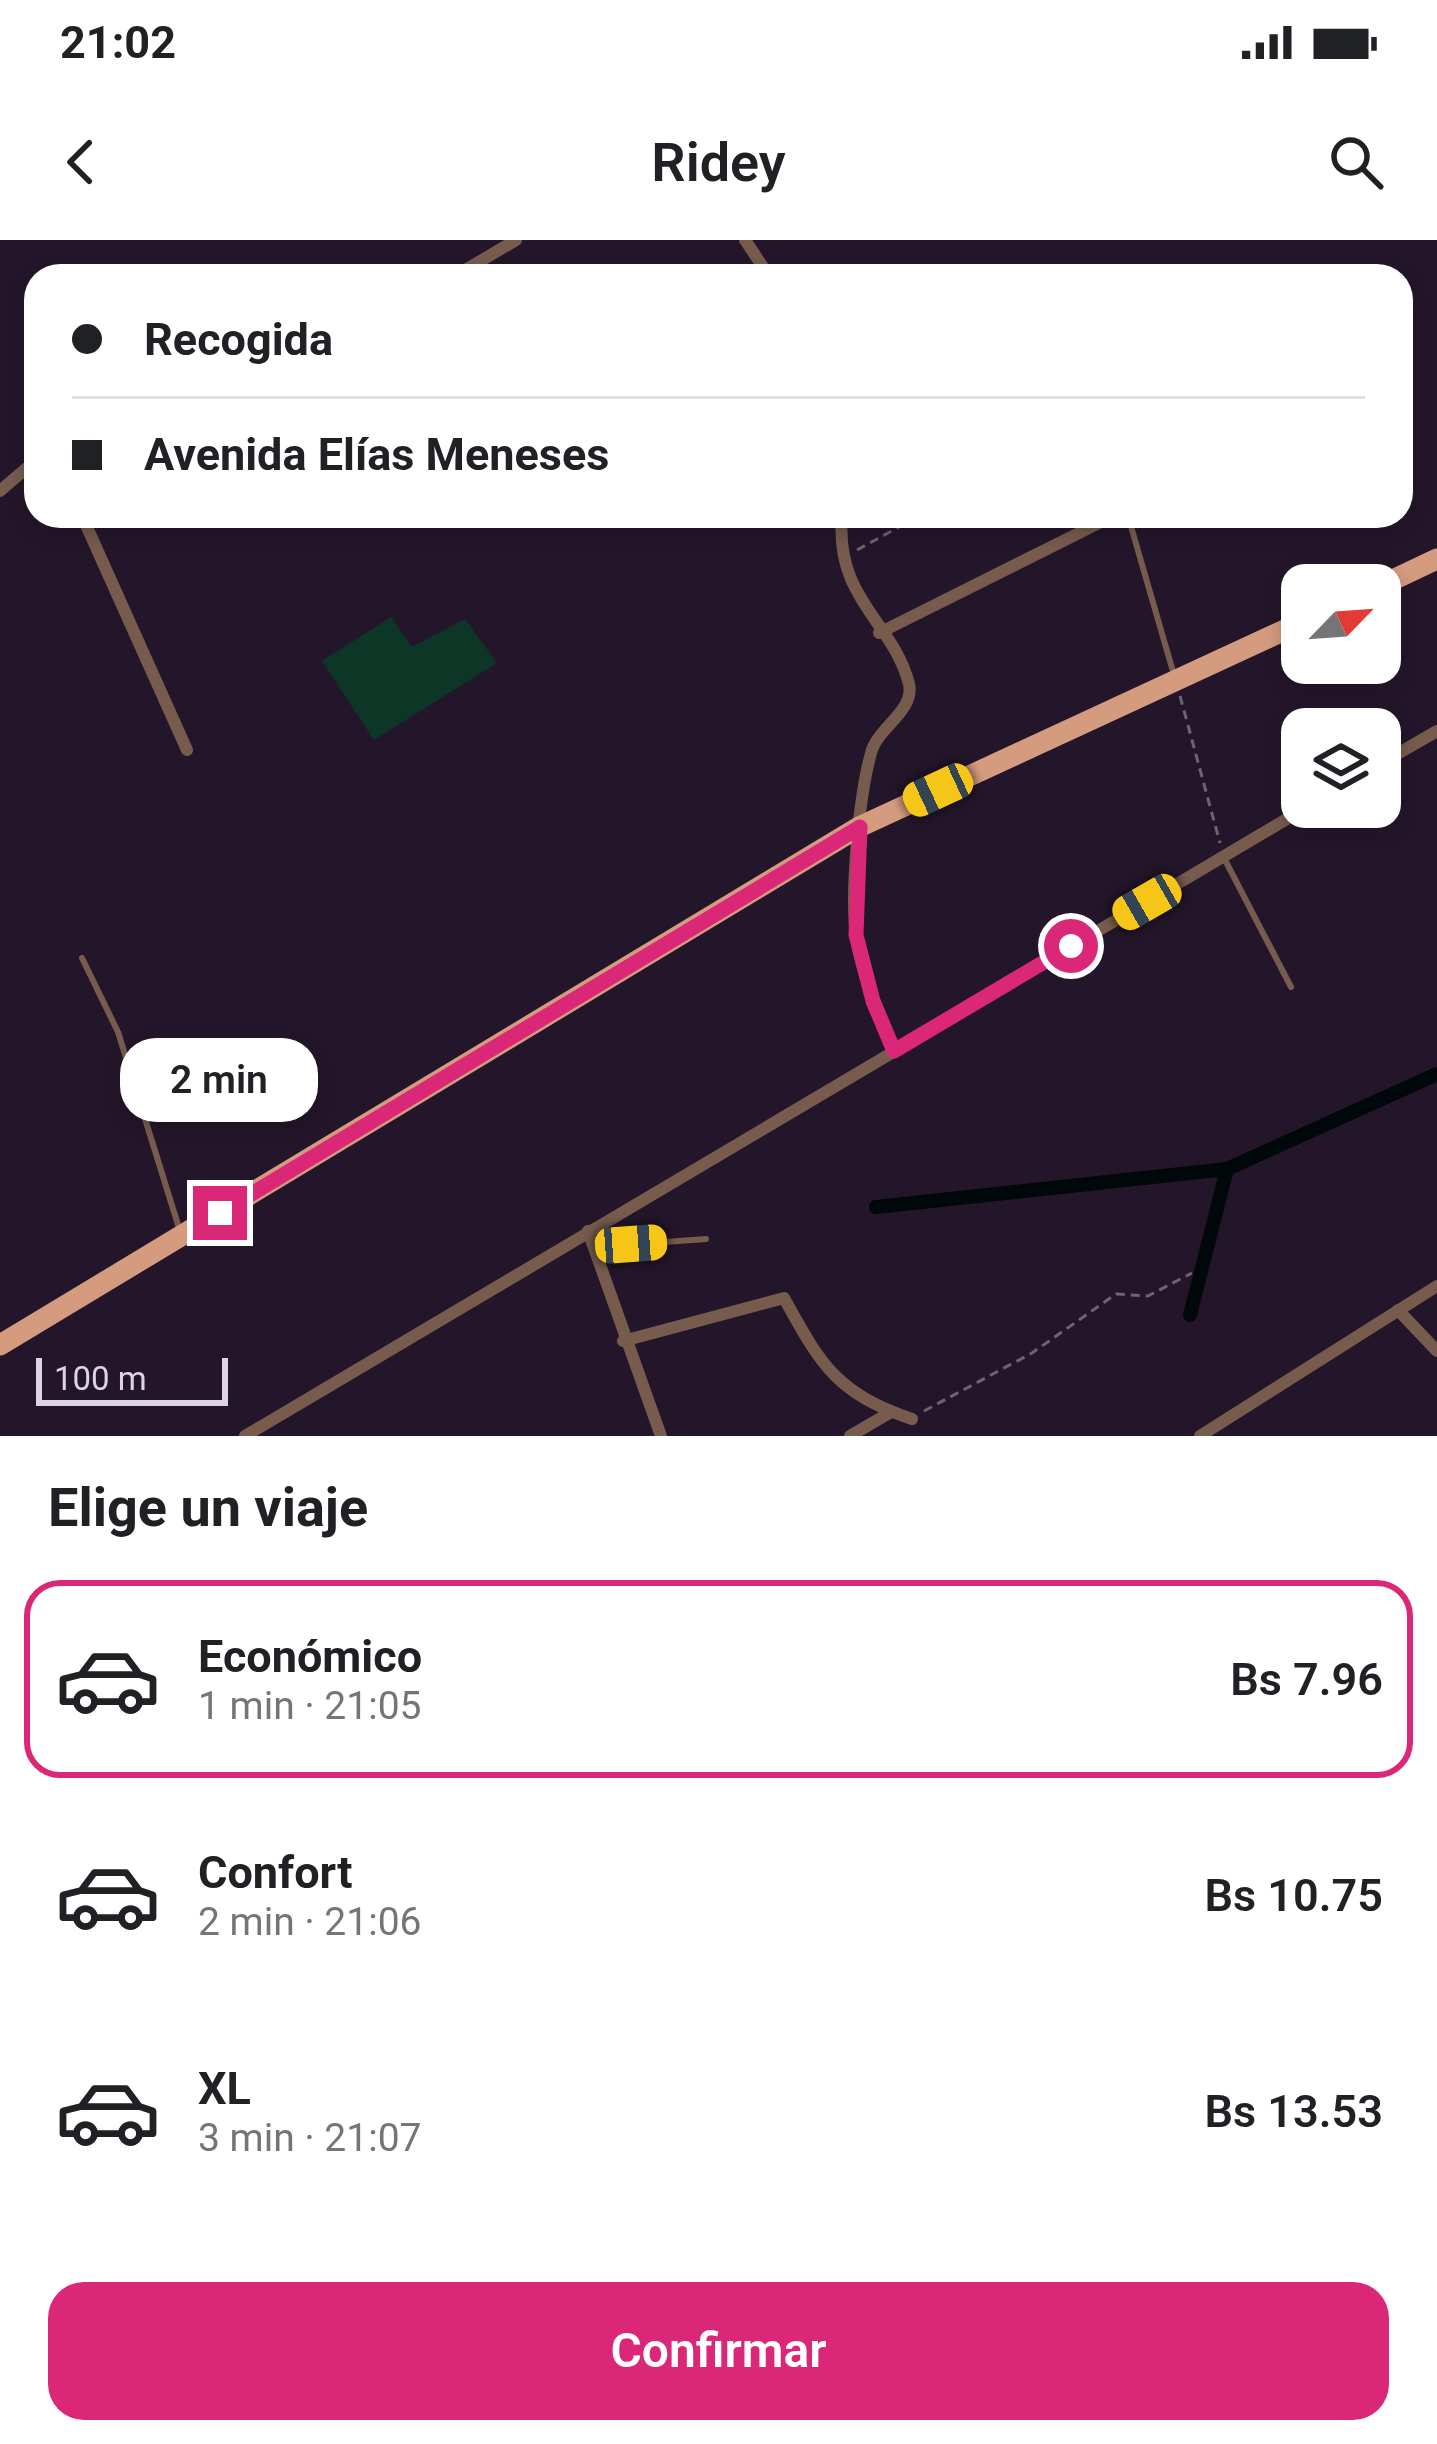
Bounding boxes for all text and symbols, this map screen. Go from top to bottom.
text: 21:02 [60,16,176,69]
icon: back [48,129,114,195]
icon: search [1323,129,1389,195]
text: Ridey [651,131,786,194]
text: Recogida [144,313,333,366]
text: Avenida Elías Meneses [144,428,609,481]
north arrow [1281,564,1401,684]
map controls [1281,564,1401,828]
button: layers [1281,708,1401,828]
car [898,758,978,822]
car [1107,868,1187,936]
route start [1044,919,1098,973]
callout: 2 min [121,1039,319,1123]
text: 2 min [170,1057,268,1103]
route end [193,1186,247,1240]
car [594,1224,668,1264]
scale bar [36,1352,228,1405]
text: 100 m [54,1359,147,1398]
text: Elige un viaje [48,1476,368,1539]
icon: car [54,1625,162,1733]
text: Económico [198,1630,422,1683]
text: Bs 7.96 [1230,1653,1383,1706]
text: 1 min · 21:05 [198,1683,421,1729]
icon: car [54,1841,162,1949]
text: Confort [198,1846,352,1899]
text: Bs 10.75 [1204,1869,1383,1922]
text: 2 min · 21:06 [198,1899,421,1945]
icon: car [54,2057,162,2165]
text: XL [198,2062,251,2115]
text: Bs 13.53 [1204,2085,1383,2138]
text: 3 min · 21:07 [198,2115,421,2161]
button: Confirmar [48,2282,1389,2420]

